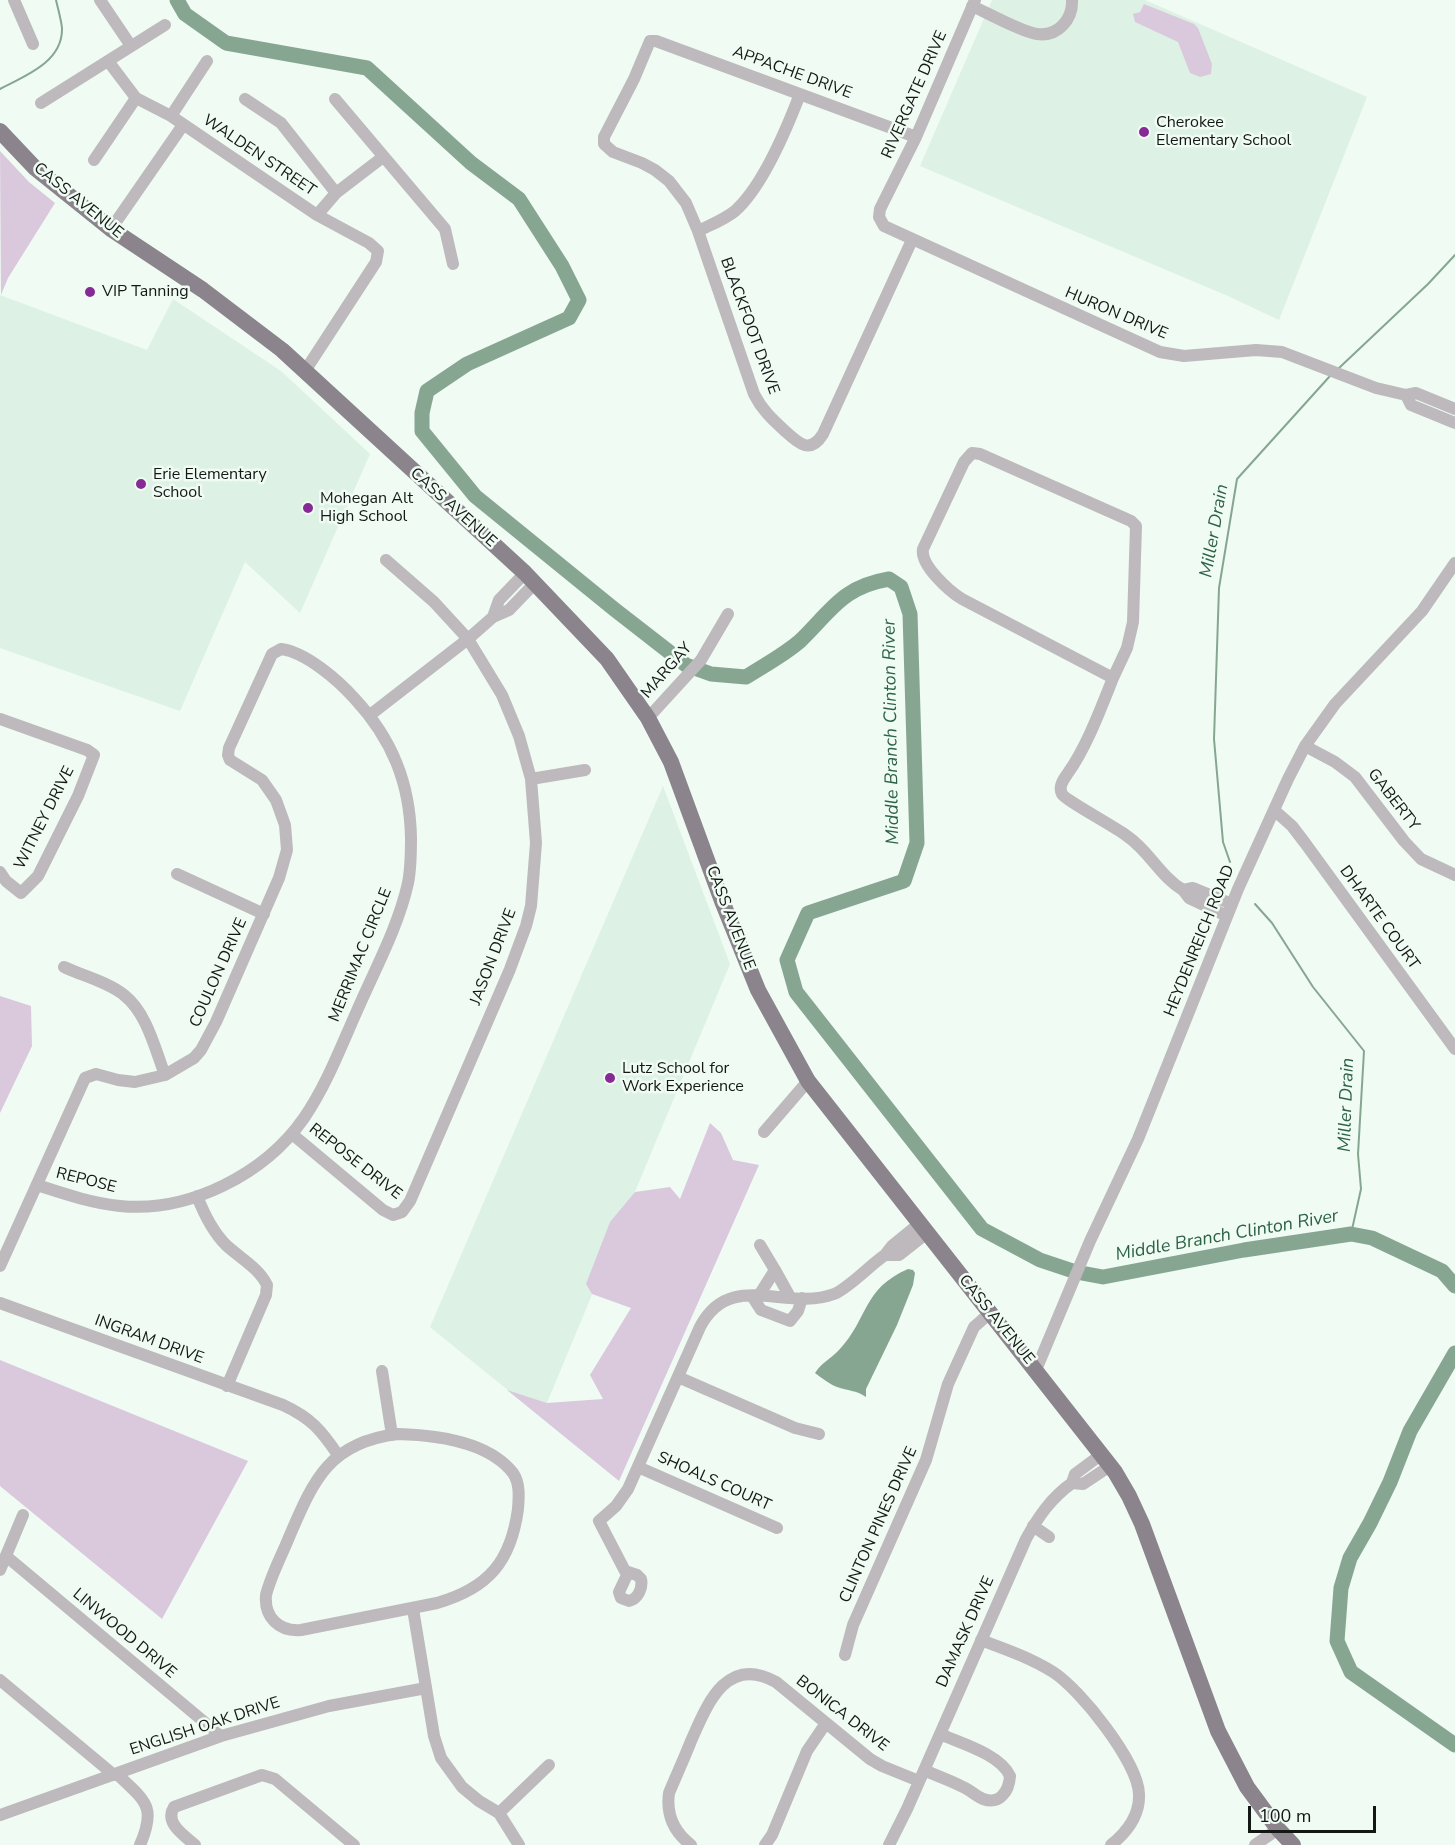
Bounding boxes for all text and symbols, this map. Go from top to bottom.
street label: RIVERGATE DRIVE [878,28,952,162]
street label: APPACHE DRIVE [730,42,854,104]
street label: WALDEN STREET [199,111,319,201]
place label: Cherokee Elementary School [1156,113,1291,151]
marker: Cherokee Elementary School [1137,125,1151,139]
street label: CASS AVENUE [29,159,127,243]
street label: BLACKFOOT DRIVE [715,255,783,397]
place label: VIP Tanning [102,282,189,302]
street label: HURON DRIVE [1062,284,1170,344]
marker: VIP Tanning [83,285,97,299]
street label: CASS AVENUE [406,464,500,552]
place label: Erie Elementary School [153,465,267,503]
marker: Erie Elementary School [134,477,148,491]
water label: Miller Drain [1196,483,1234,579]
place label: Mohegan Alt High School [320,489,413,527]
marker: Mohegan Alt High School [301,501,315,515]
water label: Middle Branch Clinton River [879,619,905,845]
street label: MARGAY [638,639,696,703]
street label: WITNEY DRIVE [11,763,79,873]
street label: GABERTY [1363,765,1423,835]
street label: HEYDENREICH ROAD [1161,862,1239,1020]
street label: DHARTE COURT [1335,862,1423,974]
street label: CASS AVENUE [701,863,759,973]
street label: MERRIMAC CIRCLE [325,885,397,1025]
street label: JASON DRIVE [467,906,521,1008]
street label: COULON DRIVE [186,915,252,1031]
water label: Miller Drain [1335,1057,1359,1153]
place label: Lutz School for Work Experience [622,1059,744,1097]
marker: Lutz School for Work Experience [603,1071,617,1085]
street label: REPOSE DRIVE [305,1120,405,1204]
street label: REPOSE [54,1164,118,1198]
water label: Middle Branch Clinton River [1114,1206,1340,1266]
street label: CASS AVENUE [954,1271,1038,1369]
street label: INGRAM DRIVE [92,1311,206,1369]
street label: CLINTON PINES DRIVE [836,1444,922,1606]
street label: SHOALS COURT [654,1448,774,1516]
street label: DAMASK DRIVE [933,1573,999,1691]
street label: LINWOOD DRIVE [68,1585,180,1683]
street label: BONICA DRIVE [792,1672,892,1756]
street label: ENGLISH OAK DRIVE [128,1694,282,1760]
scale bar [1251,1794,1378,1832]
text: 100 m [1259,1804,1311,1828]

